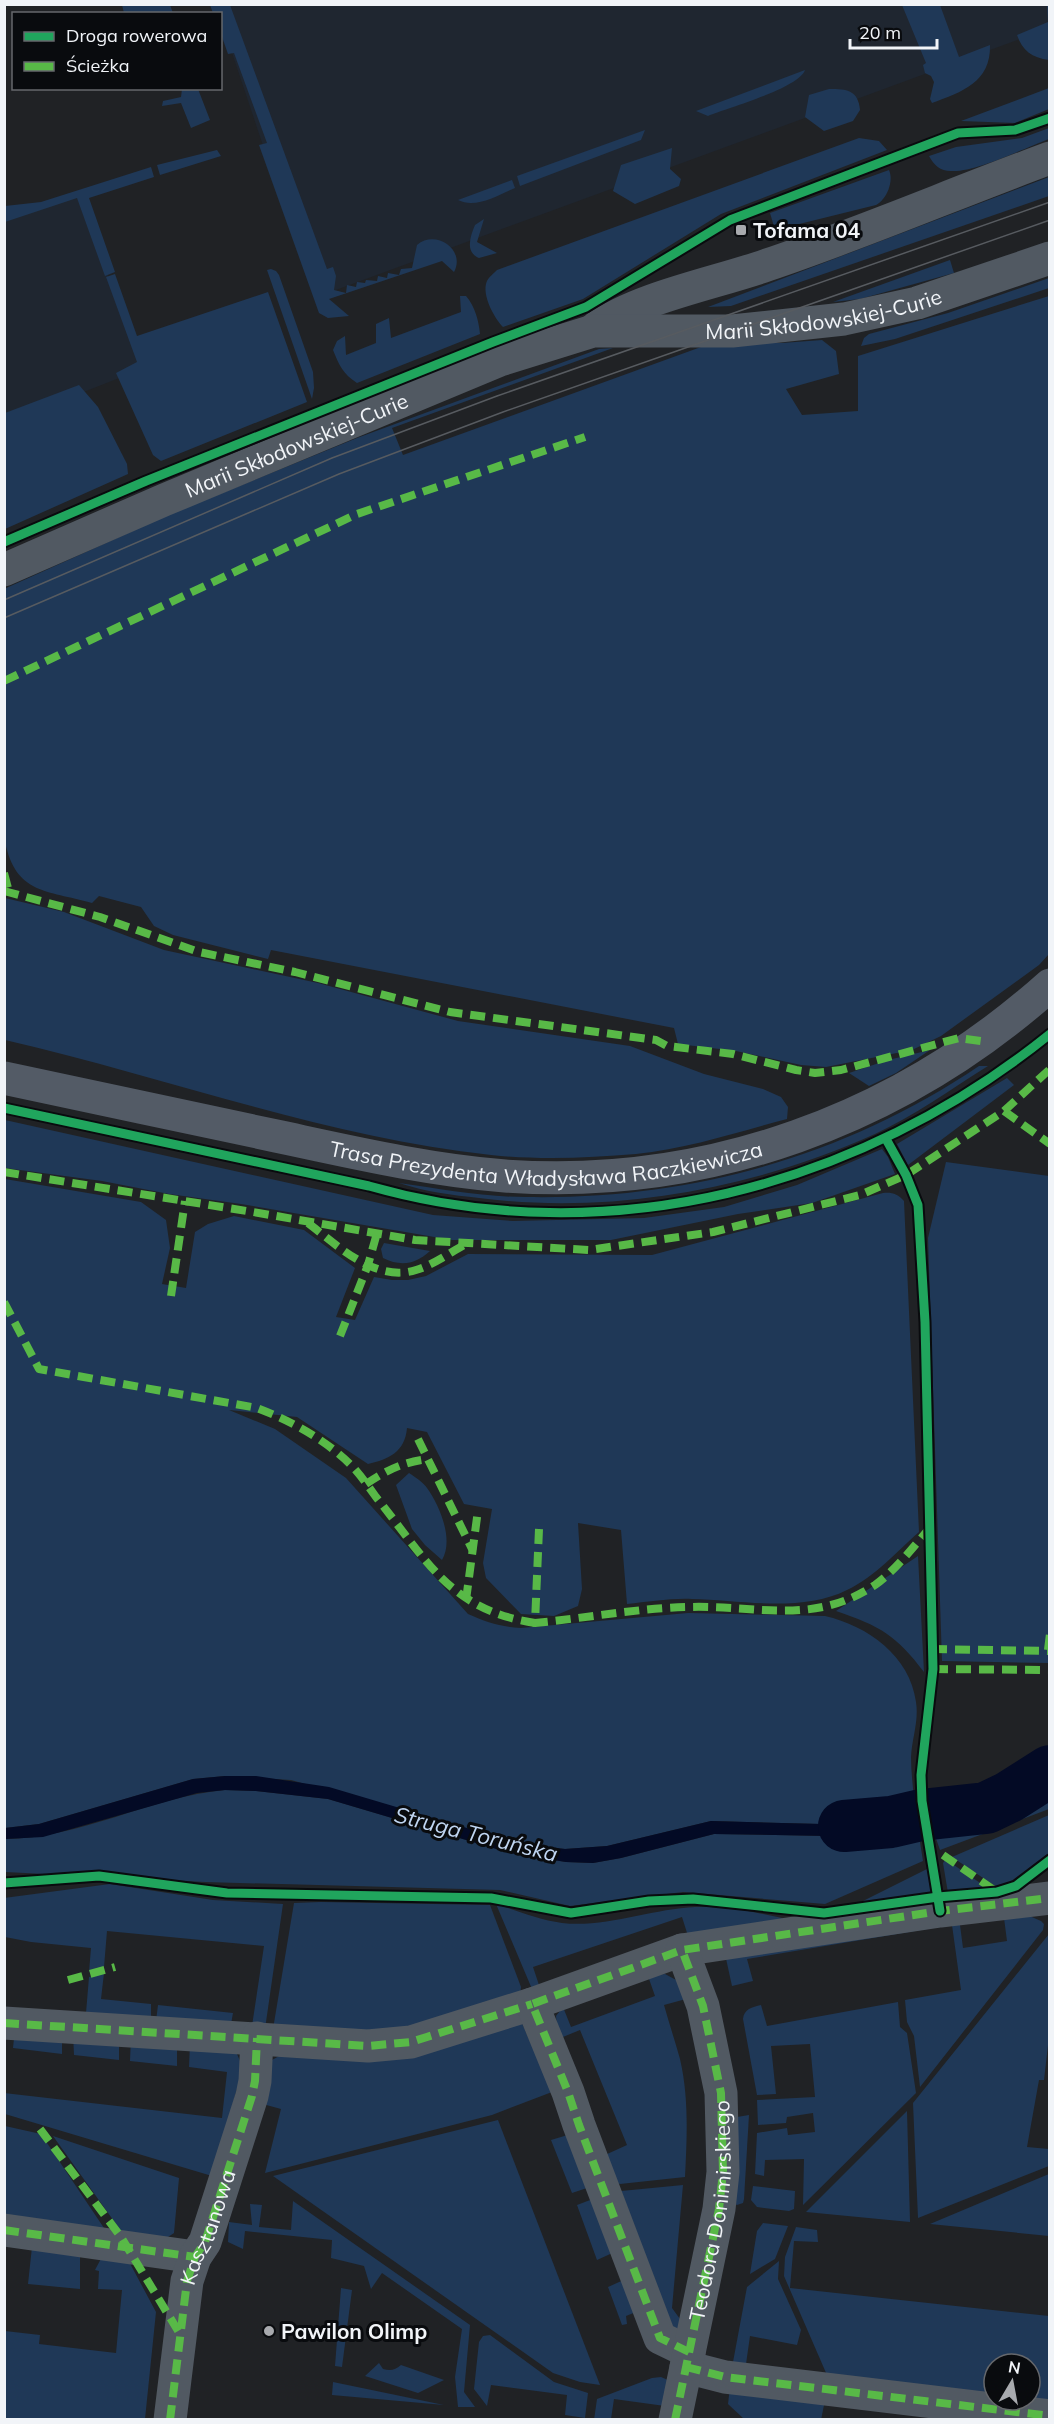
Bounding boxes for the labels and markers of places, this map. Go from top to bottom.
place label: Tofama 04 [753,217,861,243]
marker: Tofama 04 [734,223,748,237]
place label: Pawilon Olimp [281,2318,427,2344]
marker: Pawilon Olimp [262,2324,276,2338]

